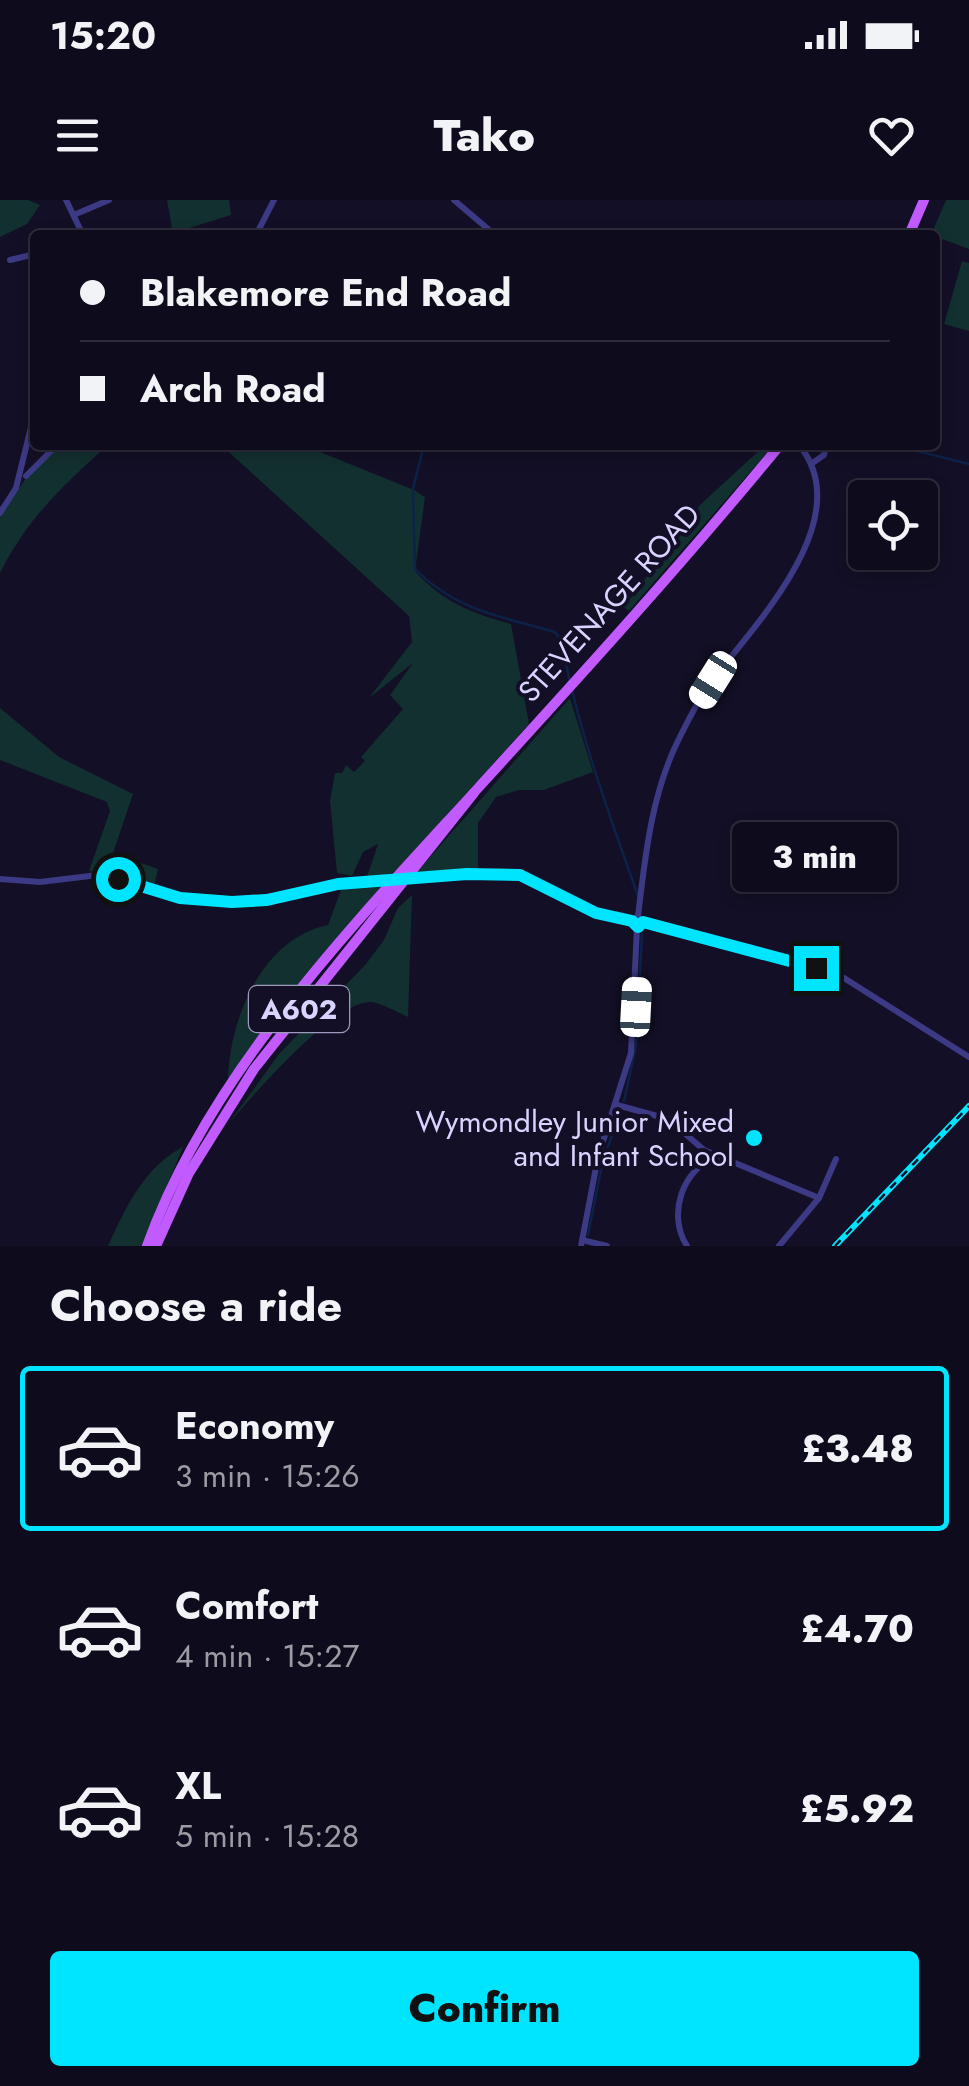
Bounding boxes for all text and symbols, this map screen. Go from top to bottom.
text: 15:20 [50,8,156,63]
text: Tako [434,103,535,168]
icon: menu [50,108,105,163]
icon: heart [864,108,919,163]
text: Blakemore End Road [140,265,511,320]
text: Arch Road [140,361,326,416]
map controls [848,480,938,570]
button: locate [848,480,938,570]
street label: STEVENAGE ROAD [508,494,710,712]
car [684,647,742,713]
callout: 3 min [734,823,898,893]
text: 3 min [772,834,857,880]
route start [96,857,141,902]
route end [794,946,839,991]
car [619,976,653,1038]
road number: A602 [249,986,349,1032]
place label: Wymondley Junior Mixed and Infant School [415,1100,734,1177]
marker: Wymondley Junior Mixed and Infant School [743,1127,765,1149]
text: Choose a ride [50,1273,342,1338]
text: Economy [175,1398,334,1453]
icon: car [55,1404,145,1494]
text: £3.48 [802,1421,914,1476]
text: 3 min · 15:26 [175,1453,360,1499]
text: Comfort [175,1578,318,1633]
icon: car [55,1584,145,1674]
text: £4.70 [800,1601,914,1656]
text: 4 min · 15:27 [175,1633,359,1679]
text: XL [175,1758,221,1813]
icon: car [55,1764,145,1854]
text: £5.92 [800,1781,914,1836]
text: 5 min · 15:28 [175,1813,359,1859]
button: Confirm [50,1951,919,2066]

